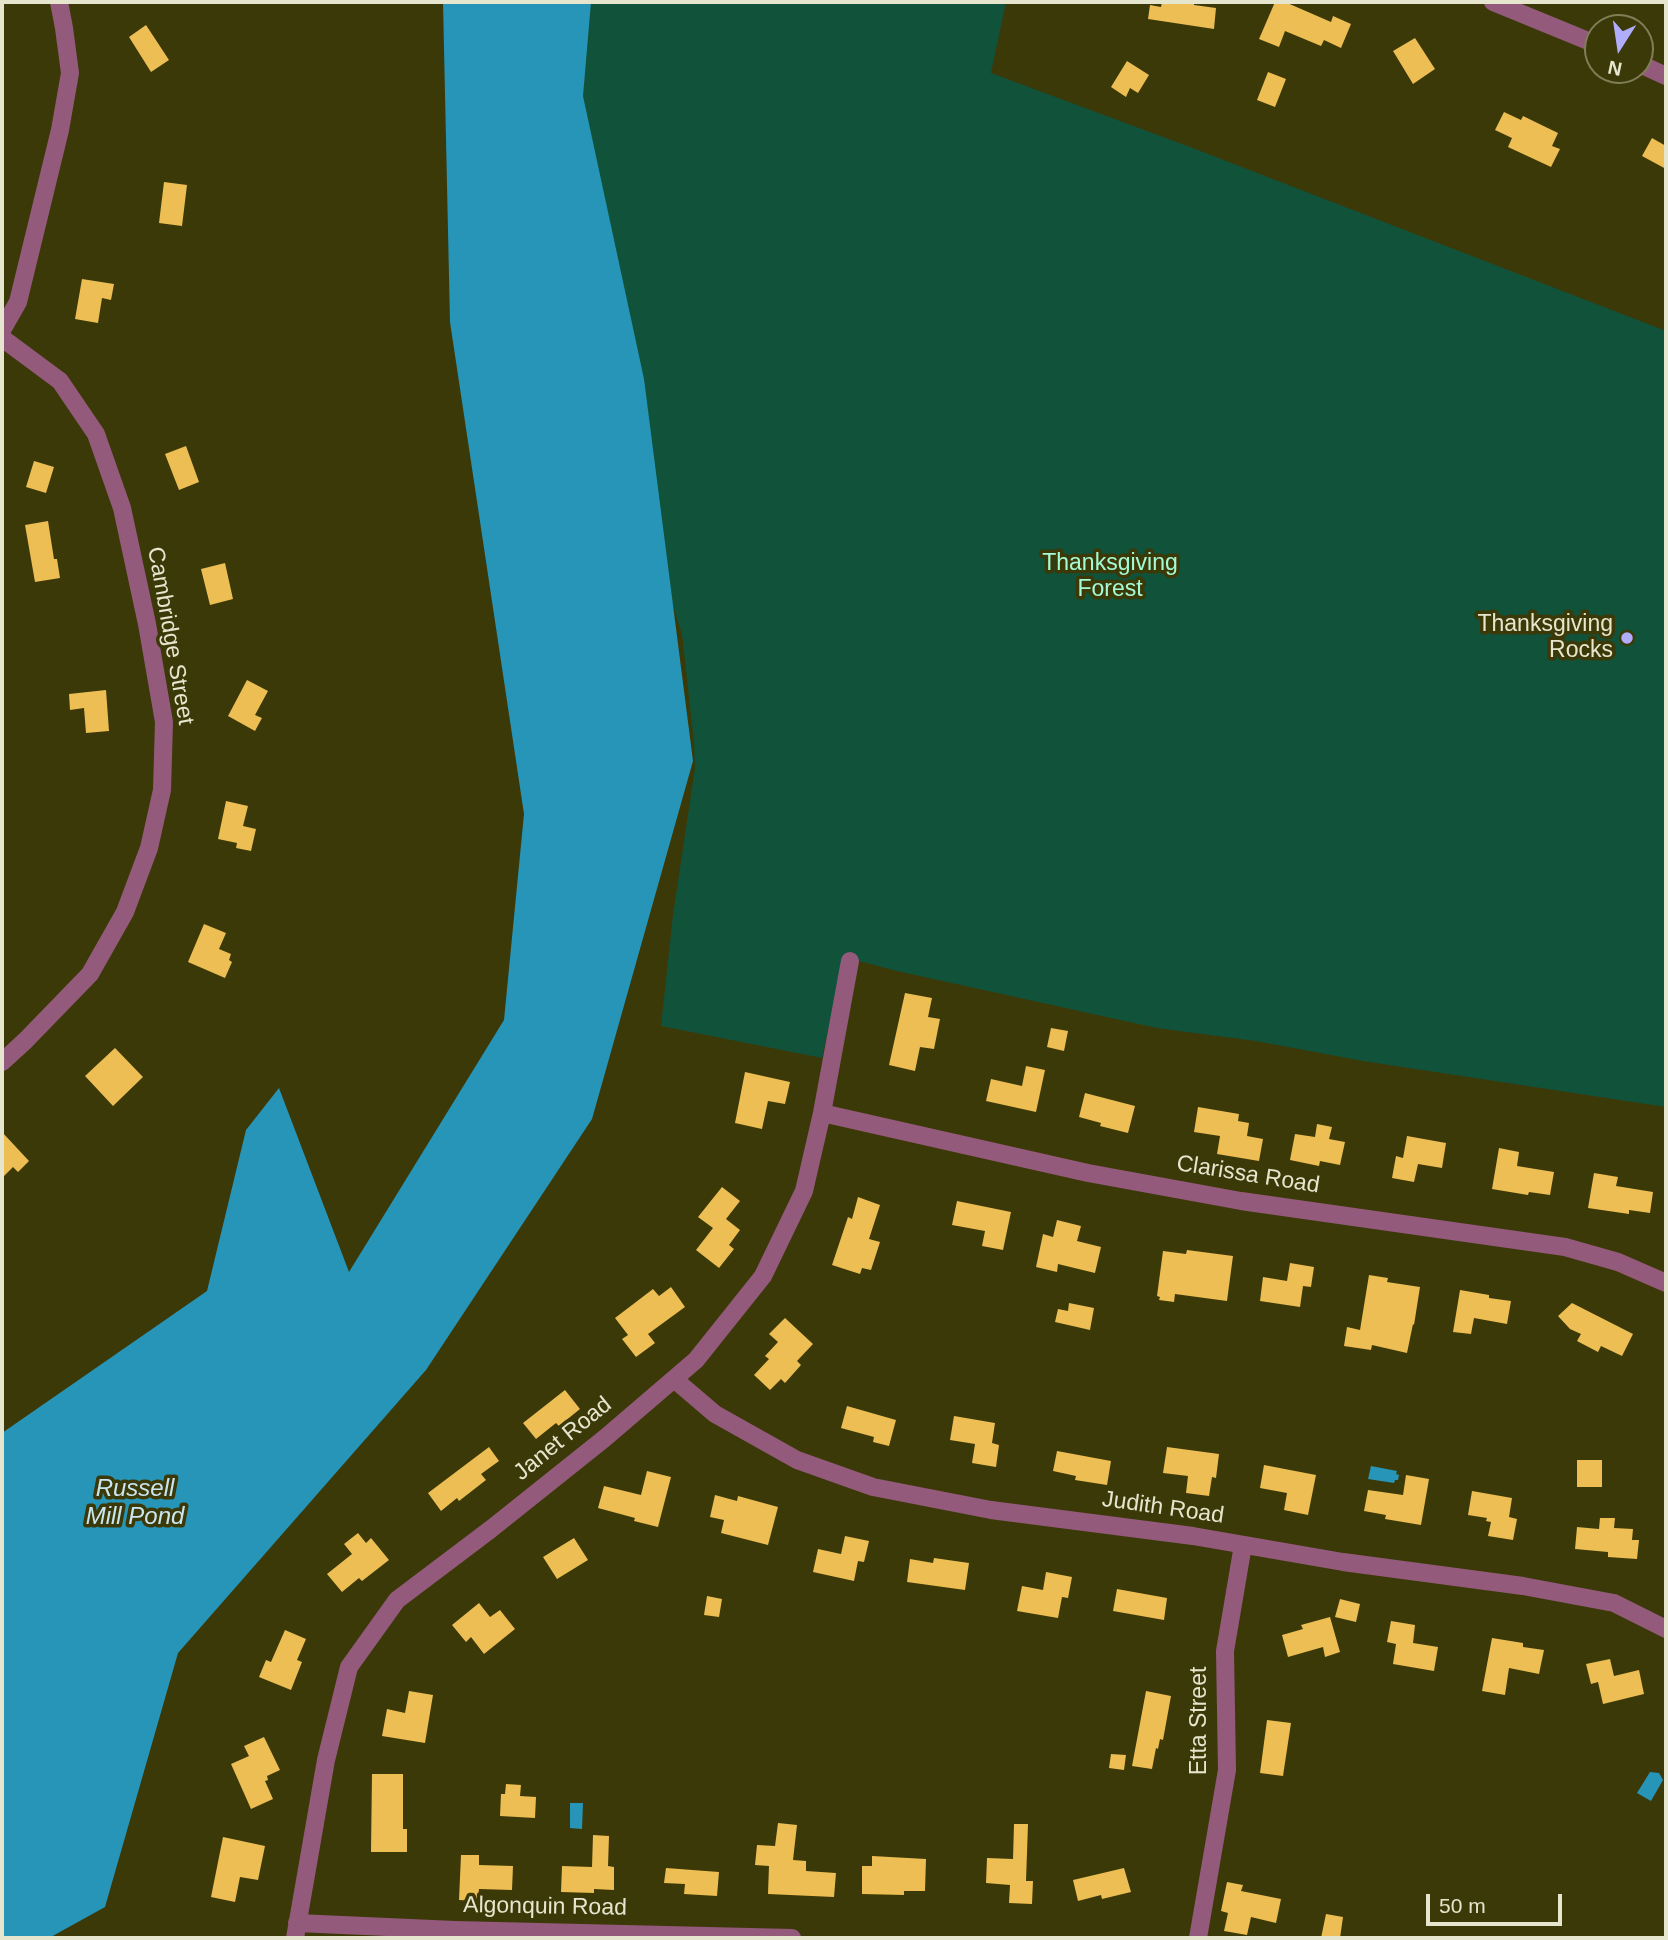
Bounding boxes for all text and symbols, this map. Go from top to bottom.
north arrow [1584,14,1654,84]
text: N [1606,56,1624,80]
street label: Cambridge Street [141,545,199,727]
park label: Thanksgiving Forest [1042,550,1178,604]
place label: Thanksgiving Rocks [1477,611,1613,665]
marker: Thanksgiving Rocks [1619,630,1635,646]
street label: Clarissa Road [1175,1150,1321,1200]
street label: Janet Road [509,1391,617,1487]
water label: Russell Mill Pond [86,1475,184,1531]
street label: Judith Road [1100,1486,1226,1530]
street label: Etta Street [1186,1667,1214,1775]
scale bar [1430,1881,1566,1925]
street label: Algonquin Road [463,1892,627,1922]
text: 50 m [1439,1894,1486,1917]

